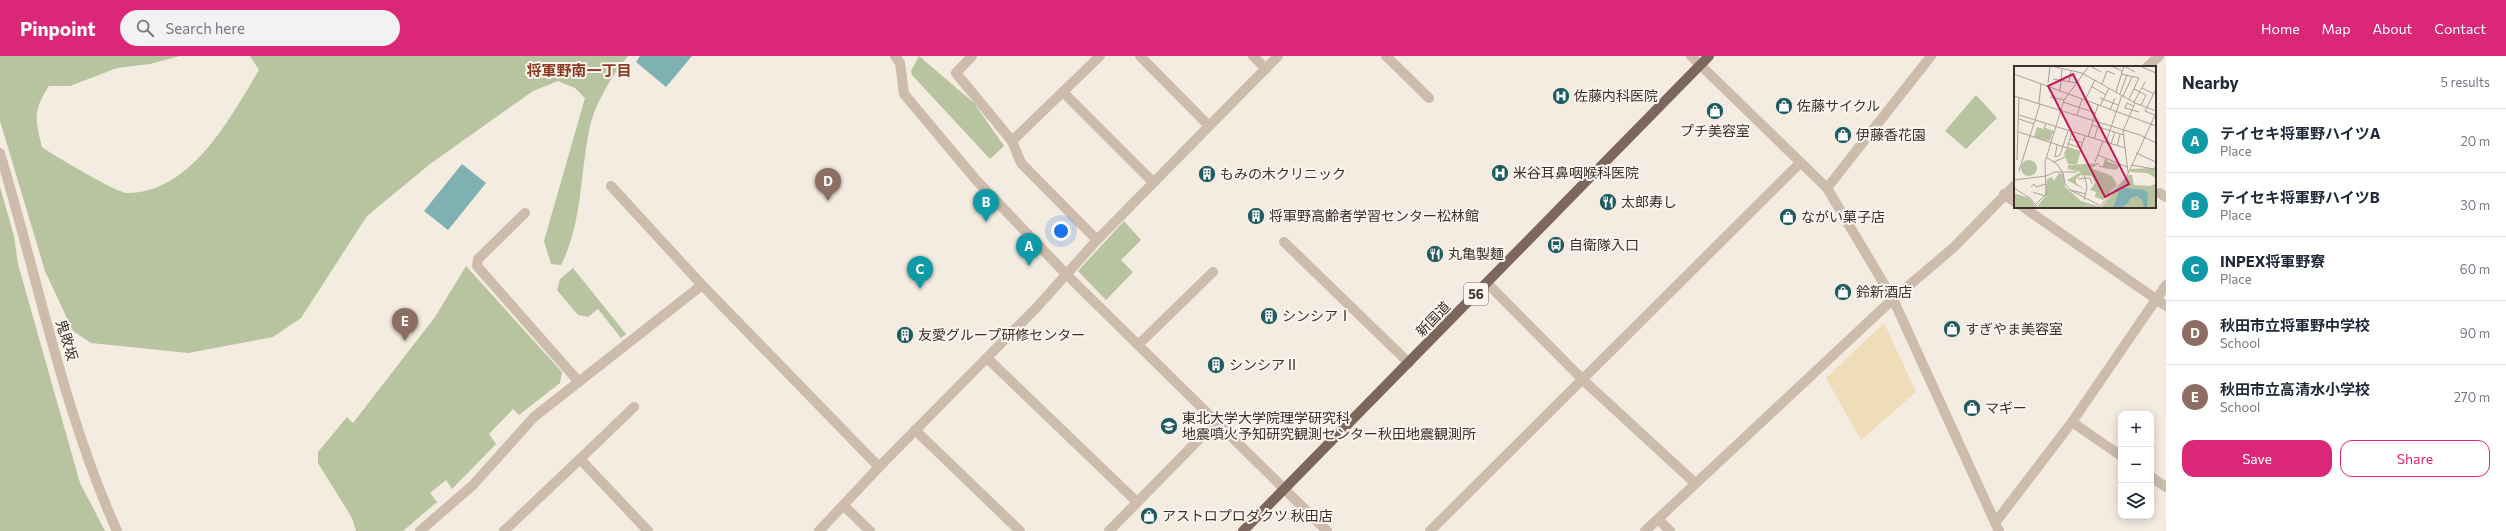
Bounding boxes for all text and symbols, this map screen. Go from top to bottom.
search box [120,10,400,46]
text: Pinpoint [20,17,96,40]
icon: search [134,17,156,39]
text: Search here [166,19,245,37]
text: Home [2261,20,2300,37]
text: Map [2322,20,2350,37]
text: About [2372,20,2412,37]
text: Contact [2434,20,2486,37]
district label: 将軍野南一丁目 [526,61,632,79]
inset map [2014,66,2156,208]
text: Nearby [2182,72,2239,93]
text: 5 results [2440,74,2490,90]
hospital icon: 佐藤内科医院 [1551,86,1571,106]
place label: 佐藤内科医院 [1574,87,1658,104]
shop icon: 佐藤サイクル [1774,96,1794,116]
place label: 佐藤サイクル [1797,97,1880,114]
shop icon: プチ美容室 [1705,101,1725,121]
place label: プチ美容室 [1680,122,1750,139]
text: テイセキ将軍野ハイツA [2220,124,2380,142]
shop icon: 伊藤香花園 [1833,125,1853,145]
place label: 伊藤香花園 [1856,126,1926,143]
text: A [2190,133,2200,149]
text: 20 m [2461,133,2490,149]
text: Place [2220,143,2252,159]
hospital icon: 米谷耳鼻咽喉科医院 [1490,163,1510,183]
building icon: もみの木クリニック [1197,164,1217,184]
place label: 米谷耳鼻咽喉科医院 [1513,164,1639,181]
place label: もみの木クリニック [1220,165,1346,182]
pin: D [815,168,841,201]
text: テイセキ将軍野ハイツB [2220,188,2380,206]
pin: B [973,189,999,222]
restaurant icon: 太郎寿し [1598,192,1618,212]
place label: 太郎寿し [1621,193,1677,210]
text: B [2191,197,2199,213]
text: 30 m [2460,197,2490,213]
building icon: 将軍野高齢者学習センター松林館 [1246,206,1266,226]
place label: 将軍野高齢者学習センター松林館 [1269,207,1479,224]
shop icon: ながい菓子店 [1778,207,1798,227]
text: Place [2220,207,2252,223]
place label: ながい菓子店 [1801,208,1885,225]
your location [1051,221,1071,241]
pin: A [1016,233,1042,266]
bus stop icon: 自衛隊入口 [1546,235,1566,255]
place label: 自衛隊入口 [1569,236,1639,253]
restaurant icon: 丸亀製麺 [1425,244,1445,264]
place label: 丸亀製麺 [1448,245,1504,262]
text: INPEX将軍野寮 [2220,252,2325,270]
pin: C [907,256,933,289]
text: C [2191,261,2199,277]
text: 60 m [2460,261,2490,277]
text: Place [2220,271,2252,287]
shop icon: 鈴新酒店 [1833,282,1853,302]
road number: 56 [1464,283,1488,305]
place label: 鈴新酒店 [1856,283,1912,300]
street label: 新国道 [1412,298,1453,340]
building icon: シンシアⅠ [1259,306,1279,326]
place label: シンシアⅠ [1282,307,1352,324]
pin: E [392,308,418,341]
text: 秋田市立将軍野中学校 [2220,316,2370,334]
street label: 鬼敗坂 [53,317,82,362]
shop icon: すぎやま美容室 [1942,319,1962,339]
place label: すぎやま美容室 [1965,320,2063,337]
building icon: 友愛グループ研修センター [895,325,915,345]
text: D [2190,325,2200,341]
text: 90 m [2460,325,2490,341]
place label: 友愛グループ研修センター [918,326,1085,343]
text: School [2220,335,2260,351]
building icon: シンシアⅡ [1206,355,1226,375]
place label: シンシアⅡ [1229,356,1299,373]
text: 秋田市立高清水小学校 [2220,380,2370,398]
text: E [2191,389,2199,405]
text: 270 m [2454,389,2490,405]
shop icon: マギー [1962,398,1982,418]
place label: マギー [1985,399,2027,416]
text: School [2220,399,2260,415]
place label: 東北大学大学院理学研究科 地震噴火予知研究観測センター秋田地震観測所 [1182,409,1476,442]
map controls [2118,411,2154,519]
button: + [2118,411,2154,447]
school or university icon: 東北大学大学院理学研究科 地震噴火予知研究観測センター秋田地震観測所 [1159,416,1179,436]
button: Save [2182,440,2332,477]
button: Share [2340,440,2490,477]
button: − [2118,447,2154,483]
button: layers [2118,483,2154,519]
shop icon: アストロプロダクツ 秋田店 [1139,506,1159,526]
place label: アストロプロダクツ 秋田店 [1162,507,1333,524]

